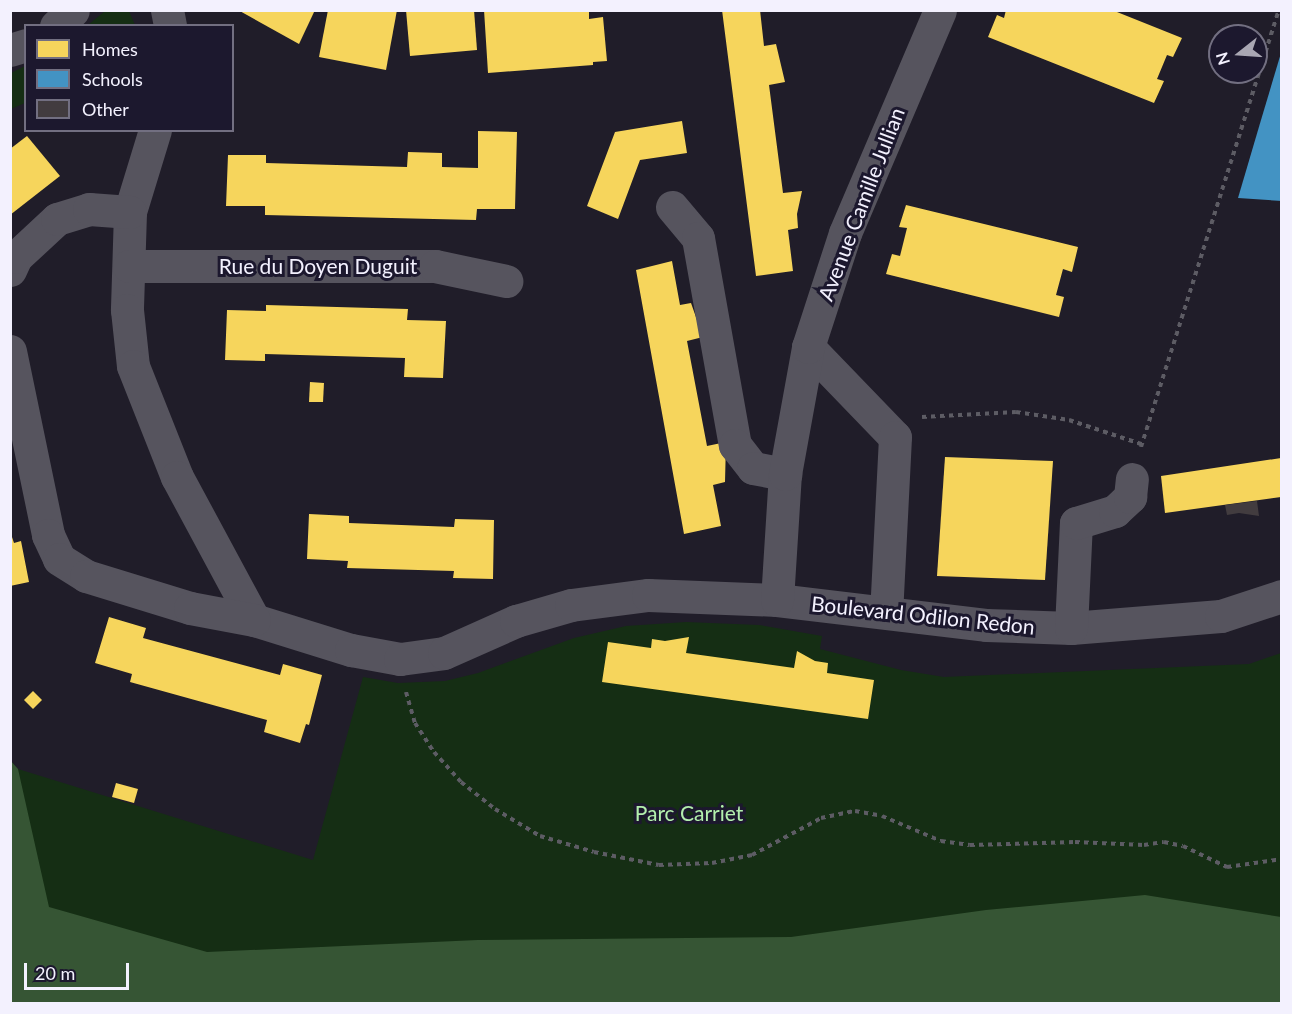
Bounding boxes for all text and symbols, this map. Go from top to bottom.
legend [24,24,234,132]
north arrow [1208,24,1268,84]
text: Homes [82,38,138,60]
text: N [1211,50,1233,68]
text: Schools [82,68,143,90]
text: Other [82,98,129,120]
street label: Avenue Camille Jullian [812,104,910,304]
street label: Rue du Doyen Duguit [219,253,417,279]
street label: Boulevard Odilon Redon [810,591,1036,639]
park label: Parc Carriet [635,800,743,826]
scale bar [27,951,132,989]
text: 20 m [35,962,75,984]

